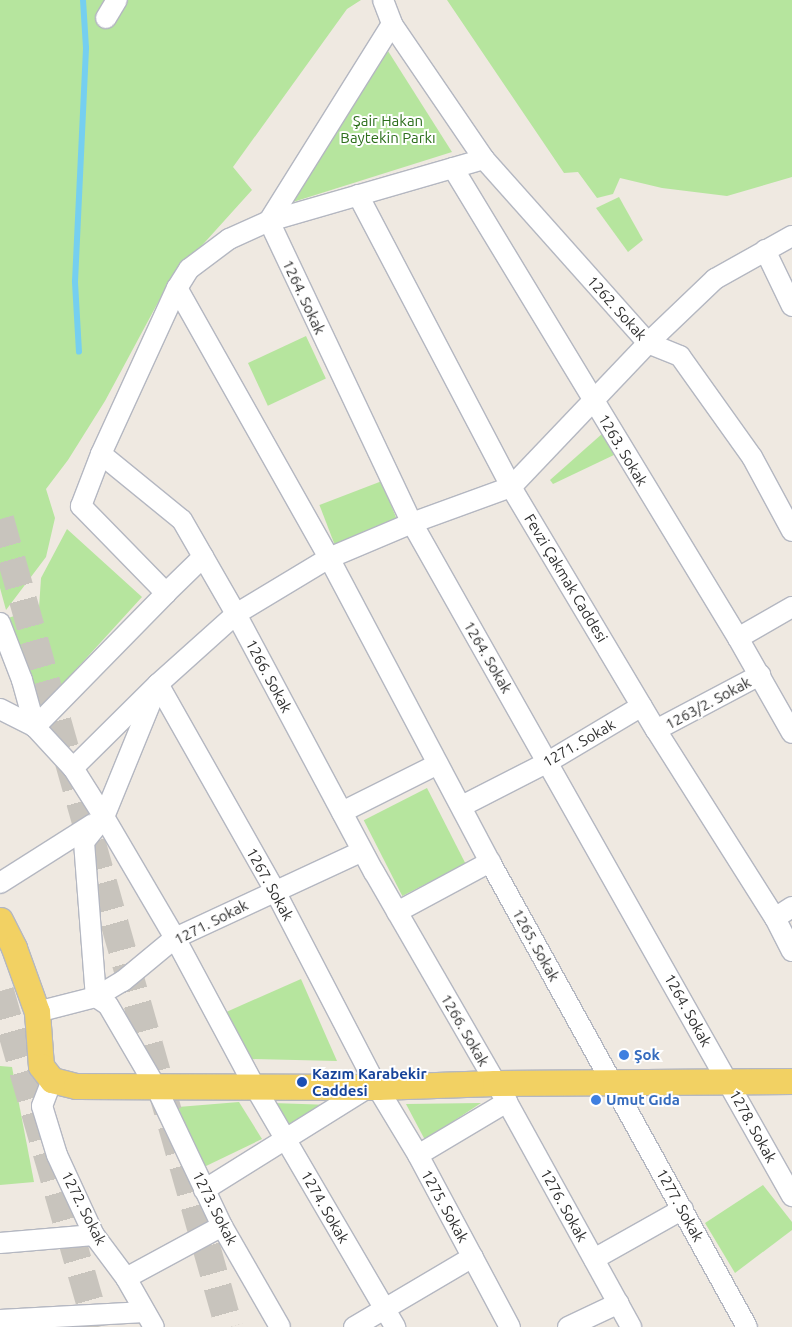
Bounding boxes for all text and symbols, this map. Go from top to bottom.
park label: Şair Hakan Baytekin Parkı [340,111,436,146]
street label: 1264. Sokak [279,257,329,337]
street label: 1262. Sokak [583,272,651,344]
street label: 1263. Sokak [595,411,651,489]
street label: Fevzi Çakmak Caddesi [521,511,611,645]
street label: 1264. Sokak [460,618,516,696]
street label: 1266. Sokak [242,636,296,716]
street label: 1263/2. Sokak [662,673,754,733]
street label: 1271. Sokak [540,715,618,771]
street label: 1267. Sokak [243,844,297,924]
street label: 1271. Sokak [171,896,251,948]
street label: 1265. Sokak [509,905,563,985]
street label: 1264. Sokak [661,970,715,1050]
street label: 1266. Sokak [437,991,493,1069]
place label: Şok [634,1046,660,1064]
marker: Şok [618,1049,630,1061]
place label: Kazım Karabekir Caddesi [312,1064,427,1099]
marker: Kazım Karabekir Caddesi [296,1076,308,1088]
street label: 1278. Sokak [726,1086,780,1166]
place label: Umut Gıda [606,1091,680,1109]
marker: Umut Gıda [590,1094,602,1106]
street label: 1276. Sokak [537,1165,591,1245]
street label: 1277. Sokak [653,1165,707,1245]
street label: 1275. Sokak [418,1166,472,1246]
street label: 1272. Sokak [58,1168,110,1248]
street label: 1273. Sokak [189,1168,241,1248]
street label: 1274. Sokak [297,1168,353,1246]

